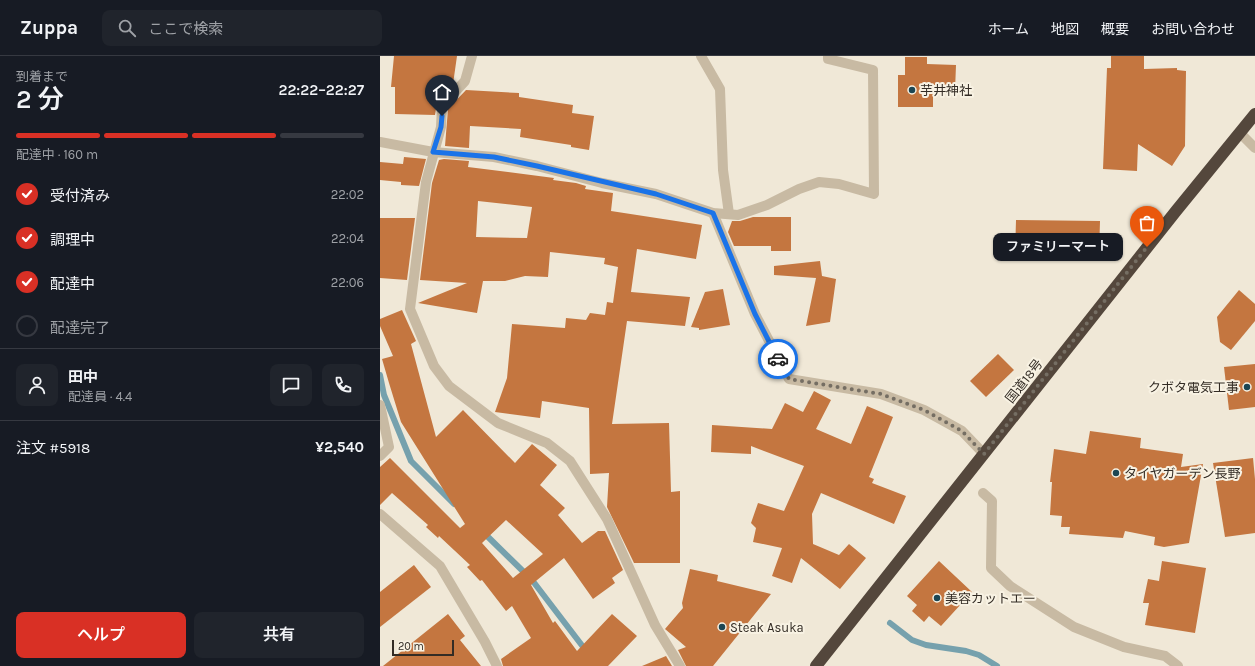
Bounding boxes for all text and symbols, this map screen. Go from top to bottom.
search box [102,10,382,46]
text: Zuppa [20,17,78,39]
icon: search [116,17,138,39]
text: ここで検索 [148,20,223,38]
text: ホーム [987,21,1029,38]
text: 地図 [1051,21,1079,38]
text: 概要 [1101,21,1129,38]
text: お問い合わせ [1151,21,1235,38]
text: 到着まで [16,69,68,84]
pin [425,75,459,116]
text: 22:22–22:27 [278,81,364,99]
icon: home [431,81,453,103]
place label: 芋井神社 [920,83,972,98]
text: 2 分 [16,84,64,115]
marker: 芋井神社 [907,85,917,95]
text: 配達中 · 160 m [16,147,98,162]
icon: check [16,183,38,205]
text: 受付済み [50,187,110,205]
text: 22:02 [331,187,364,202]
pin [1130,206,1164,247]
icon: bag [1136,212,1158,234]
icon: check [16,227,38,249]
text: 調理中 [50,231,95,249]
text: 22:04 [331,231,364,246]
callout: ファミリーマート [993,233,1123,261]
text: ファミリーマート [1006,239,1110,254]
icon: check [16,271,38,293]
text: 配達中 [50,275,95,293]
text: 22:06 [331,275,364,290]
text: 配達完了 [50,319,110,337]
courier [758,339,798,379]
icon: car [767,348,789,370]
street label: 国道18号 [1002,356,1046,406]
button: person [16,364,58,406]
button: chat [270,364,312,406]
button: phone [322,364,364,406]
text: 田中 [68,368,98,386]
place label: クボタ電気工事 [1148,380,1239,395]
marker: クボタ電気工事 [1242,382,1252,392]
text: 配達員 · 4.4 [68,389,132,404]
text: ¥2,540 [315,438,364,456]
text: 注文 #5918 [16,439,90,457]
place label: タイヤガーデン長野 [1124,466,1241,481]
marker: タイヤガーデン長野 [1111,468,1121,478]
place label: 美容カットエー [945,591,1036,606]
marker: 美容カットエー [932,593,942,603]
button: ヘルプ [16,612,186,658]
button: 共有 [194,612,364,658]
place label: Steak Asuka [730,620,804,635]
marker: Steak Asuka [717,622,727,632]
scale bar [392,638,454,657]
text: 20 m [398,640,424,653]

